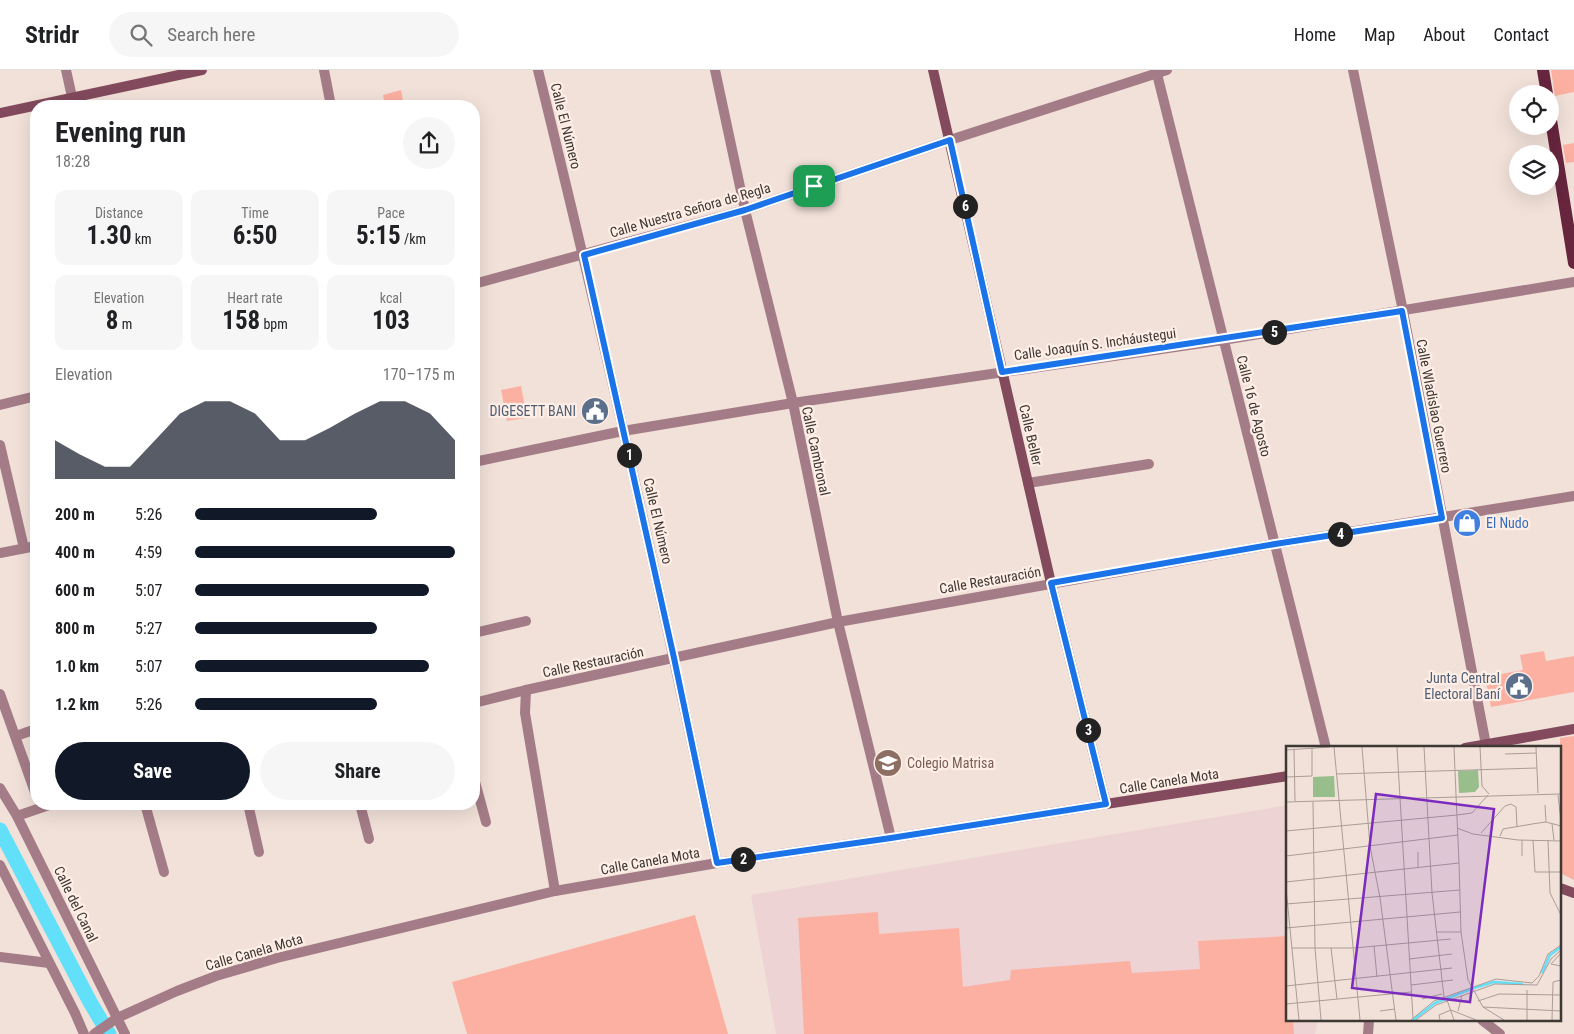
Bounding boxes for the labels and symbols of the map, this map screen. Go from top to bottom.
street label: Calle El Número [548,81,584,171]
pin [793,165,835,207]
street label: Calle Nuestra Señora de Regla [608,179,772,241]
pin: 6 [952,194,978,218]
pin: 5 [1262,320,1286,344]
street label: Calle Joaquín S. Incháustegui [1013,325,1177,363]
street label: Calle Wladislao Guerrero [1413,338,1455,474]
street label: Calle 16 de Agosto [1234,354,1274,458]
public building icon: DIGESETT BANI [580,396,610,426]
place label: DIGESETT BANI [489,403,576,419]
street label: Calle Beller [1016,403,1046,467]
street label: Calle Cambronal [799,405,833,497]
pin: 1 [616,442,642,468]
street label: Calle El Número [640,476,676,566]
shop icon: El Nudo [1452,508,1482,538]
place label: El Nudo [1486,515,1529,531]
pin: 4 [1328,522,1352,546]
street label: Calle Restauración [938,563,1042,597]
street label: Calle Restauración [541,643,645,681]
place label: Junta Central Electoral Baní [1424,670,1501,702]
public building icon: Junta Central Electoral Baní [1504,671,1534,701]
pin: 3 [1076,718,1100,742]
inset map [1286,746,1562,1022]
school or university icon: Colegio Matrisa [873,748,903,778]
place label: Colegio Matrisa [907,755,994,771]
street label: Calle Canela Mota [1118,765,1220,797]
street label: Calle Canela Mota [599,844,701,878]
pin: 2 [730,846,756,872]
street label: Calle del Canal [51,864,101,944]
street label: Calle Canela Mota [204,930,304,974]

